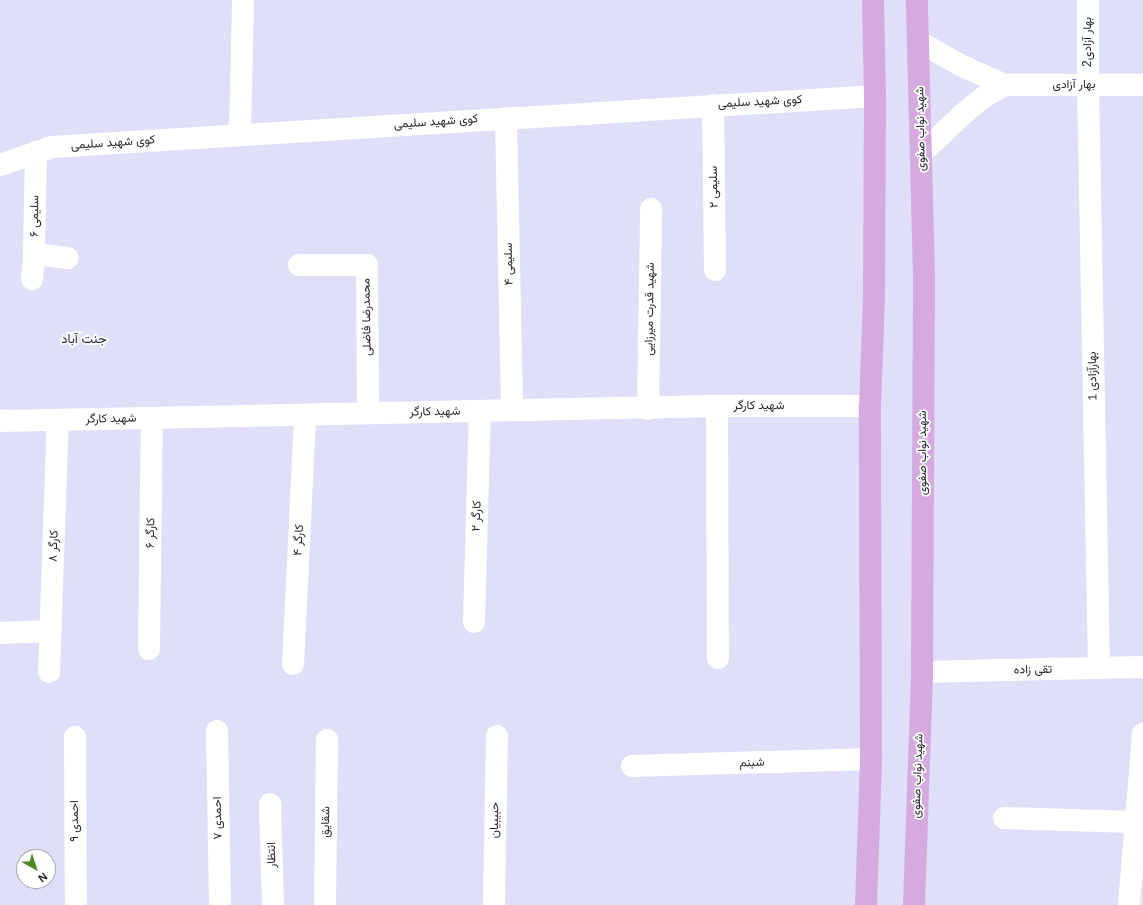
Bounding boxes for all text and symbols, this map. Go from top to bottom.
street label: بهار آزادی2 [1081,17,1095,67]
street label: بهار آزادی [1052,78,1096,92]
street label: شهید نواب صفوی [913,87,929,171]
street label: کوی شهید سلیمی [717,93,803,111]
street label: کوی شهید سلیمی [393,112,479,132]
street label: کوی شهید سلیمی [70,133,156,153]
street label: سلیمی ۲ [706,166,722,208]
street label: سلیمی ۶ [27,195,43,237]
street label: سلیمی ۴ [501,243,517,285]
street label: شهید قدرت میرزایی [642,262,658,356]
street label: محمدرضا فاضلی [359,278,375,356]
district label: جنت آباد [61,331,107,347]
street label: بهارآزادی 1 [1085,351,1101,401]
street label: شهید کارگر [734,399,784,413]
street label: شهید کارگر [409,404,461,420]
street label: شهید کارگر [85,411,137,427]
street label: شهید نواب صفوی [916,411,930,495]
street label: کارگر ۲ [469,500,485,532]
street label: کارگر ۶ [144,518,158,548]
street label: کارگر ۴ [291,524,307,556]
street label: کارگر ۸ [46,530,62,562]
street label: تقی زاده [1014,662,1052,678]
street label: شهید نواب صفوی [909,733,927,819]
street label: شبنم [739,755,765,771]
street label: احمدی ۷ [210,796,226,840]
street label: احمدی ۹ [68,800,82,842]
street label: حبیبیان [487,802,503,838]
street label: شقایق [319,806,333,838]
street label: انتظار [265,842,279,868]
north arrow [16,849,56,889]
text: N [36,870,50,885]

